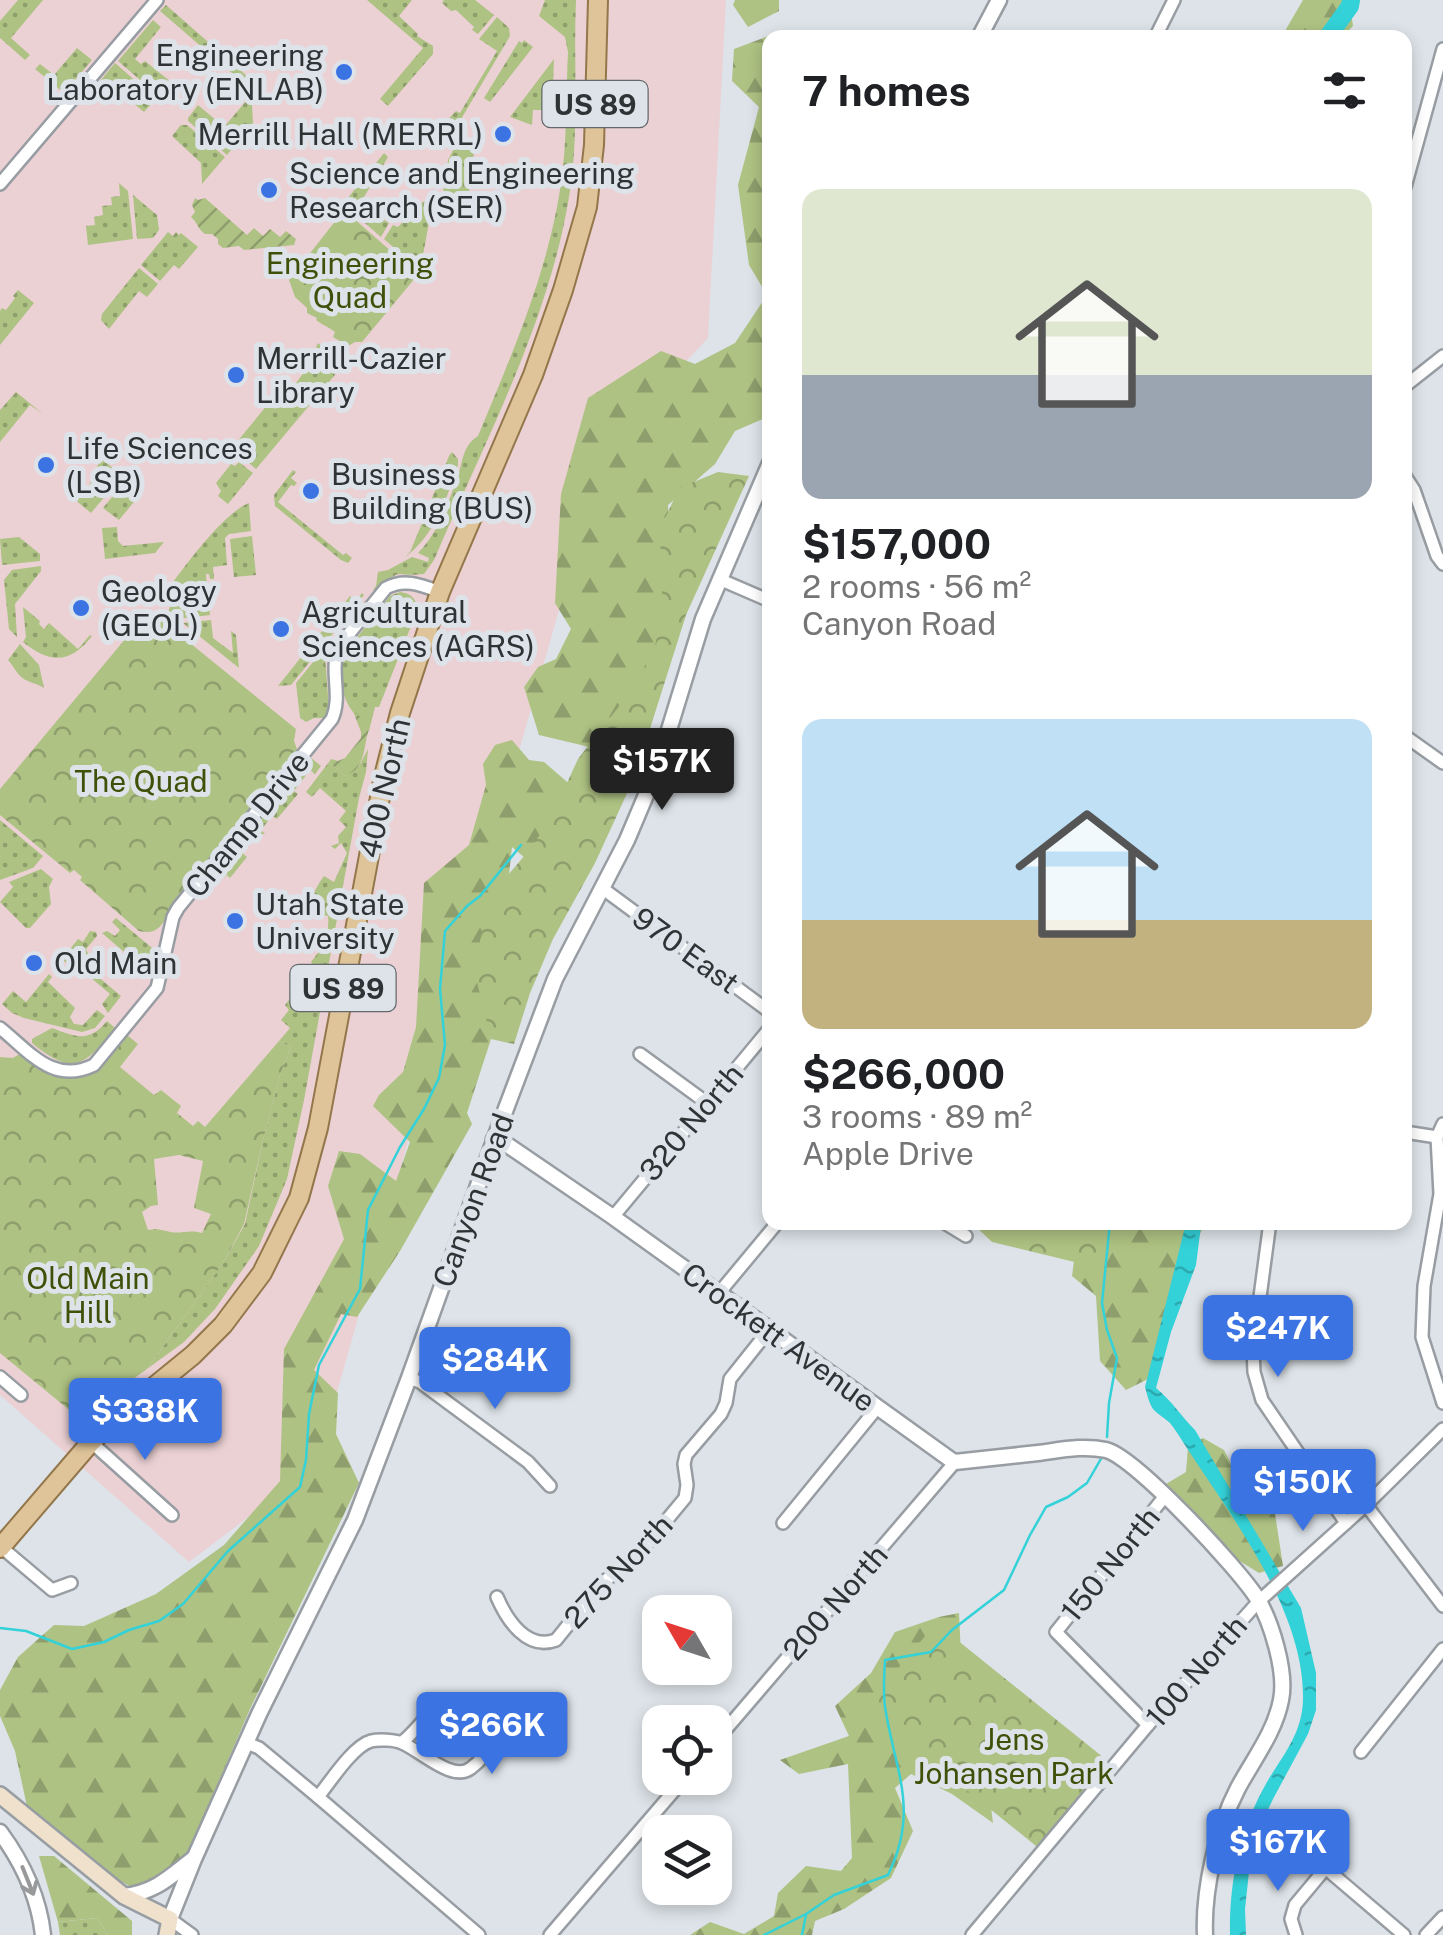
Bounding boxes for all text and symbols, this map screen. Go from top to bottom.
place label: Engineering Laboratory (ENLAB) [46,37,324,107]
marker: Engineering Laboratory (ENLAB) [333,61,355,83]
icon: filters [1317,63,1372,118]
text: 7 homes [802,66,971,115]
road number: US 89 [542,81,648,127]
place label: Merrill Hall (MERRL) [198,116,483,152]
marker: Merrill Hall (MERRL) [492,123,514,145]
place label: Science and Engineering Research (SER) [289,155,635,225]
marker: Science and Engineering Research (SER) [258,179,280,201]
park label: Engineering Quad [266,245,434,315]
icon: home [997,254,1177,434]
place label: Merrill-Cazier Library [256,340,447,410]
marker: Merrill-Cazier Library [225,364,247,386]
place label: Life Sciences (LSB) [66,430,253,500]
marker: Life Sciences (LSB) [35,454,57,476]
place label: Business Building (BUS) [331,456,533,526]
marker: Business Building (BUS) [300,480,322,502]
text: $157,000 [802,519,991,568]
text: 2 rooms · 56 m² [802,568,1031,605]
place label: Geology (GEOL) [101,573,217,643]
place label: Agricultural Sciences (AGRS) [301,594,535,664]
marker: Geology (GEOL) [70,597,92,619]
text: Canyon Road [802,605,996,642]
marker: Agricultural Sciences (AGRS) [270,618,292,640]
street label: 400 North [350,715,418,861]
pin: $157K [592,728,732,813]
text: $157K [612,742,712,779]
street label: Champ Drive [177,744,317,904]
park label: The Quad [74,763,208,799]
icon: home [997,784,1177,964]
place label: Utah State University [255,886,404,956]
street label: 970 East [626,899,746,1001]
marker: Utah State University [224,910,246,932]
place label: Old Main [54,945,177,981]
marker: Old Main [23,952,45,974]
road number: US 89 [290,965,396,1011]
text: $266,000 [802,1049,1005,1098]
street label: 320 North [632,1056,750,1188]
text: 3 rooms · 89 m² [802,1098,1032,1135]
street label: Canyon Road [425,1108,521,1292]
text: Apple Drive [802,1135,974,1172]
street label: Crockett Avenue [675,1255,883,1419]
park label: Old Main Hill [26,1260,150,1330]
pin: $247K [1208,1295,1348,1380]
text: $247K [1225,1309,1331,1346]
pin: $284K [425,1327,565,1412]
text: $284K [441,1341,549,1378]
pin: $338K [75,1378,215,1463]
text: $338K [91,1392,199,1429]
pin: $150K [1233,1449,1373,1534]
text: $150K [1253,1463,1353,1500]
street label: 150 North [1053,1500,1167,1628]
street label: 275 North [556,1507,680,1635]
street label: 200 North [775,1537,895,1667]
north arrow [642,1595,732,1685]
map controls [642,1595,732,1905]
street label: 100 North [1138,1608,1254,1734]
pin: $266K [422,1692,562,1777]
button: locate [642,1705,732,1795]
text: $266K [438,1706,546,1743]
park label: Jens Johansen Park [914,1721,1114,1791]
pin: $167K [1208,1809,1348,1894]
button: layers [642,1815,732,1905]
text: $167K [1228,1823,1328,1860]
one-way arrow [20,1865,38,1896]

